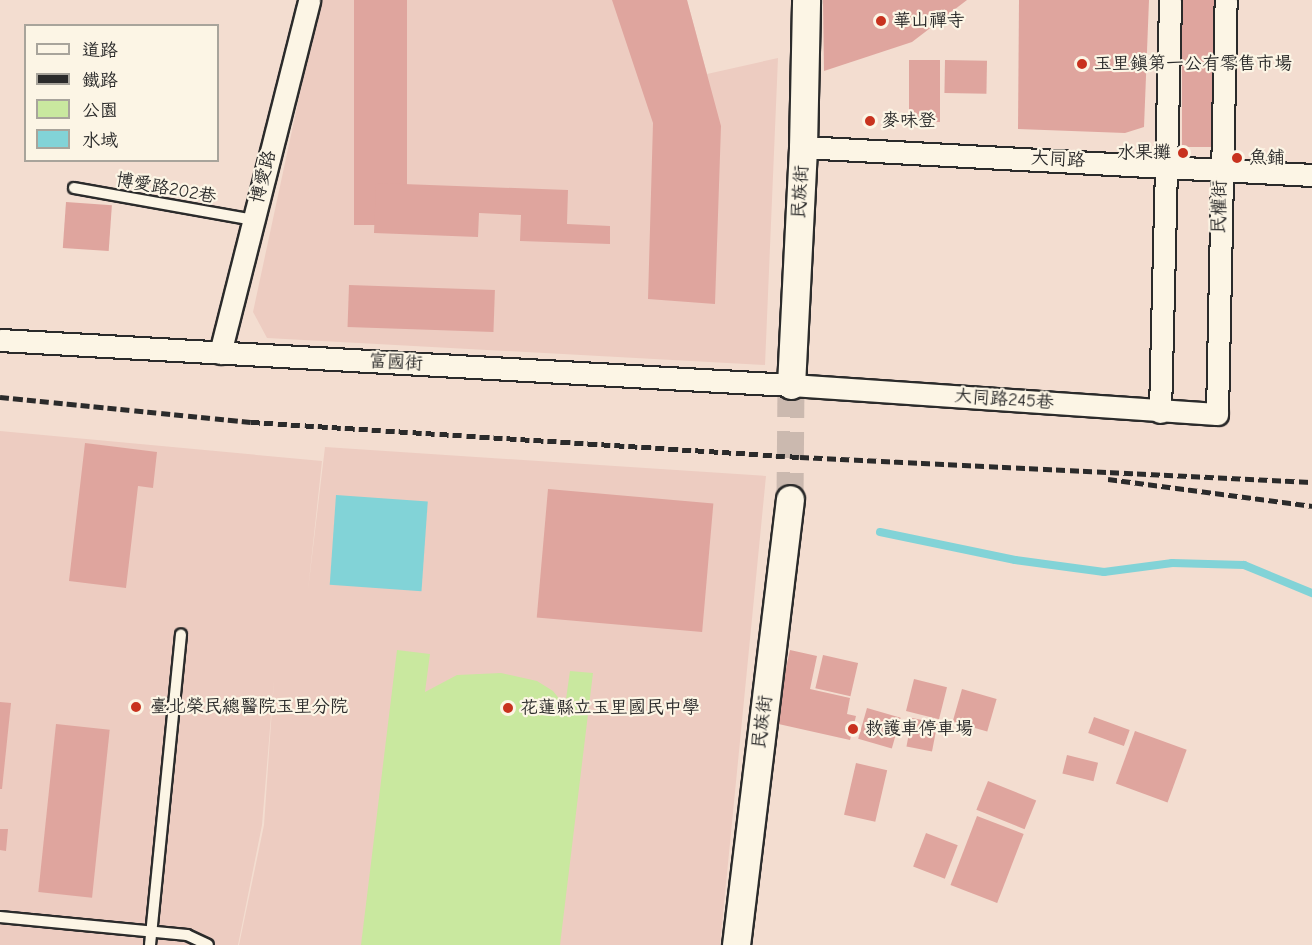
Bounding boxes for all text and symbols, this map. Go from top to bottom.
place label: 華山禪寺 [893,10,965,32]
marker: 華山禪寺 [874,14,888,28]
legend [24,24,219,162]
text: 道路 [82,40,118,61]
place label: 玉里鎮第一公有零售市場 [1094,53,1292,75]
marker: 玉里鎮第一公有零售市場 [1075,57,1089,71]
text: 鐵路 [82,70,118,91]
text: 公園 [82,100,118,121]
place label: 麥味登 [882,110,936,132]
marker: 麥味登 [863,114,877,128]
text: 水域 [82,130,118,151]
place label: 水果攤 [1117,142,1171,164]
marker: 水果攤 [1176,146,1190,160]
place label: 魚鋪 [1249,147,1285,169]
street label: 博愛路 [247,148,281,206]
street label: 大同路 [1030,148,1086,172]
marker: 魚鋪 [1230,151,1244,165]
street label: 民族街 [789,164,813,220]
street label: 博愛路202巷 [114,170,218,208]
street label: 民權街 [1209,180,1231,234]
street label: 富國街 [368,351,424,375]
street label: 大同路245巷 [953,386,1055,414]
street label: 民族街 [749,694,777,750]
place label: 臺北榮民總醫院玉里分院 [150,696,348,718]
place label: 花蓮縣立玉里國民中學 [520,697,700,719]
marker: 臺北榮民總醫院玉里分院 [127,698,145,716]
marker: 花蓮縣立玉里國民中學 [501,701,515,715]
place label: 救護車停車場 [865,718,973,740]
marker: 救護車停車場 [846,722,860,736]

